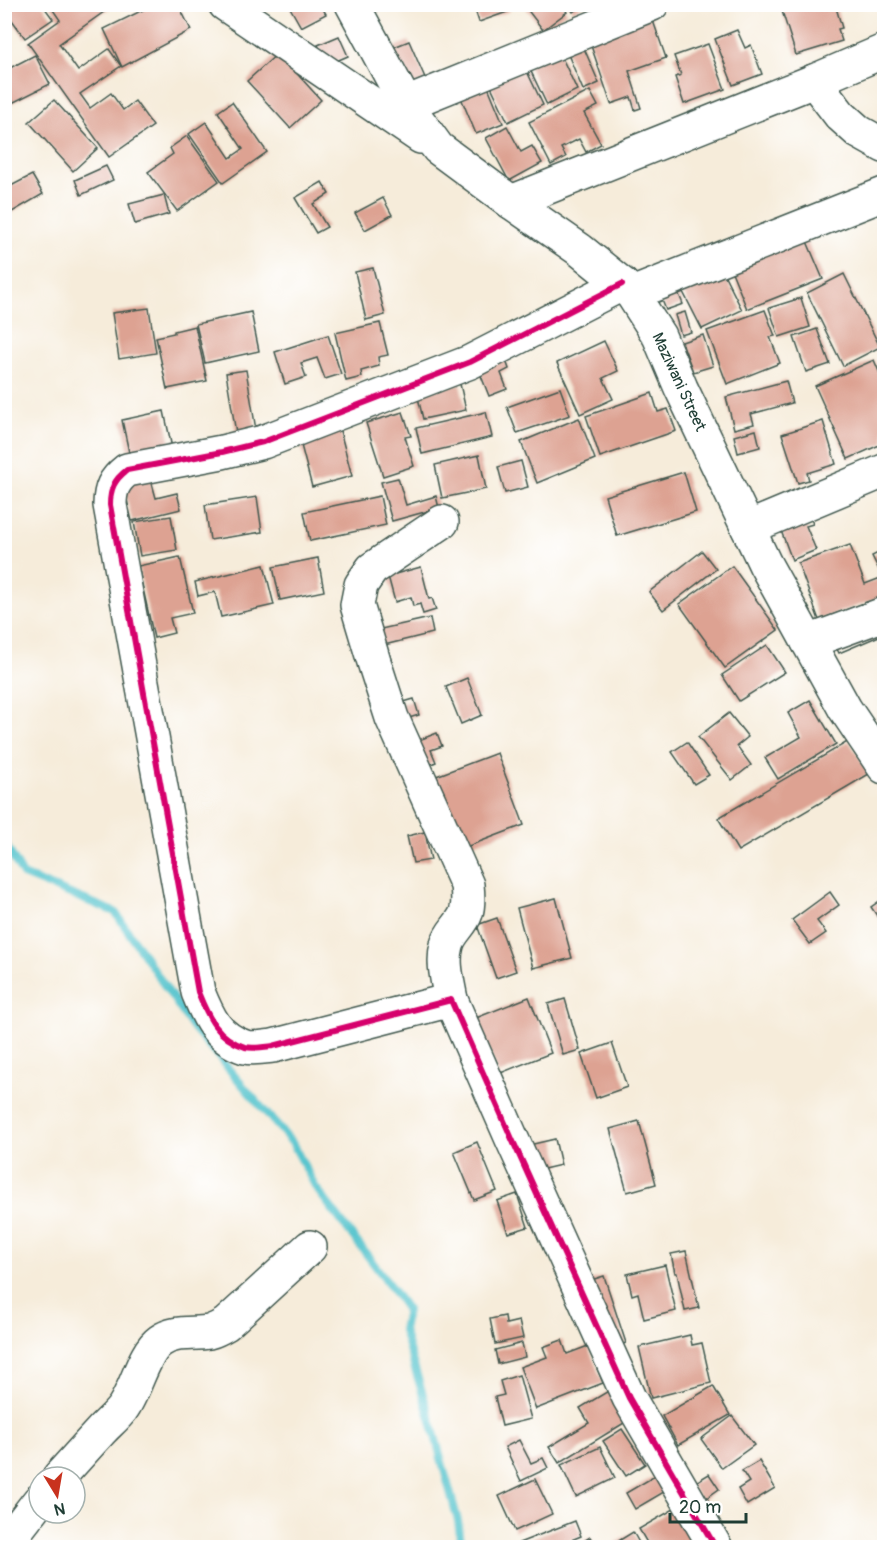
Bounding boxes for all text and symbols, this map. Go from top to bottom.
street label: Maziwani Street [647,329,711,435]
north arrow [27,1465,87,1525]
scale bar [670,1486,746,1524]
text: 20 m [679,1496,721,1519]
text: N [52,1498,67,1520]

